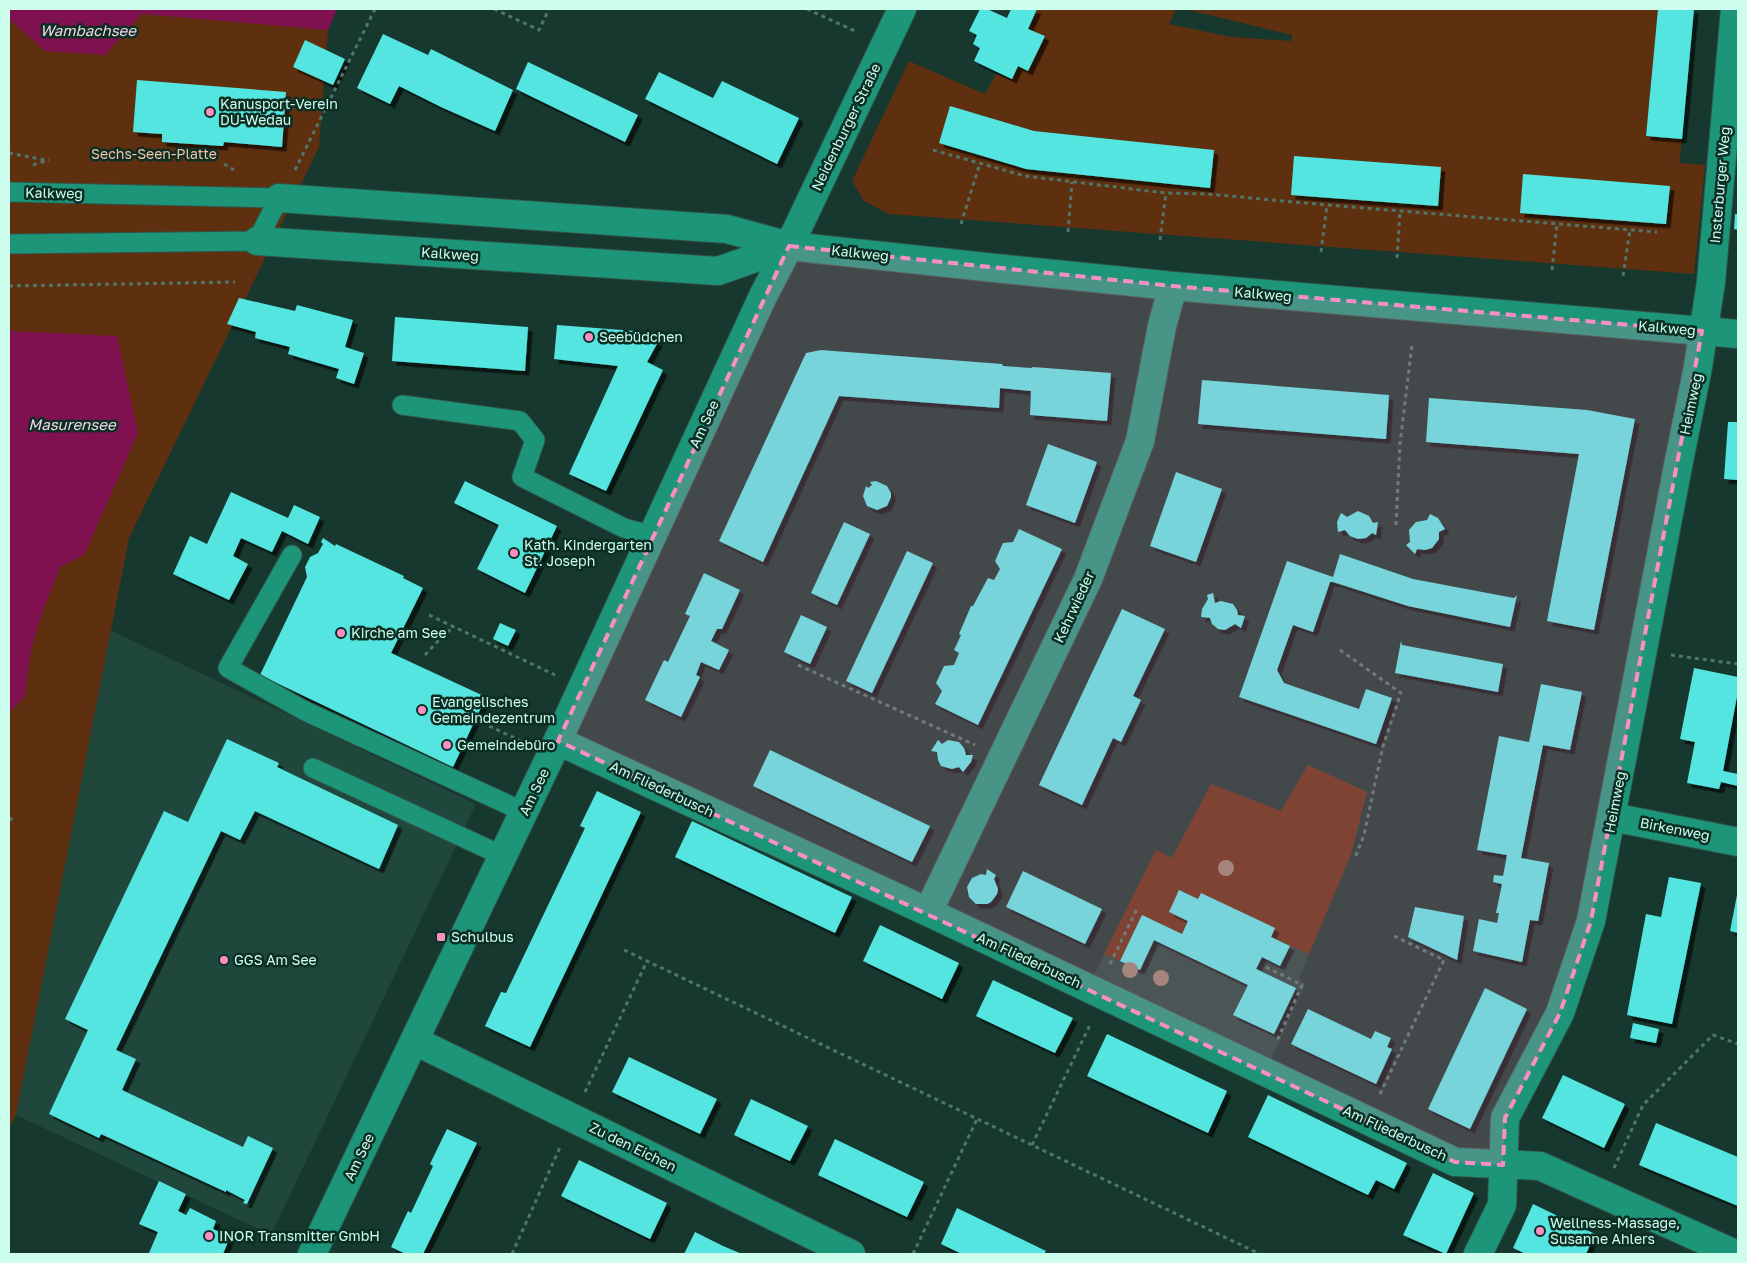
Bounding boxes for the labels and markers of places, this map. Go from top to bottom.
place label: Kanusport-Verein DU-Wedau [220,95,338,128]
marker: Kanusport-Verein DU-Wedau [204,106,216,118]
place label: Seebüdchen [599,328,683,345]
marker: Seebüdchen [583,331,595,343]
place label: Kath. Kindergarten St. Joseph [524,536,652,569]
marker: Kath. Kindergarten St. Joseph [508,547,520,559]
place label: Kirche am See [351,624,447,641]
marker: Kirche am See [335,627,347,639]
place label: Evangelisches Gemeindezentrum [432,693,555,726]
marker: Evangelisches Gemeindezentrum [416,704,428,716]
place label: Gemeindebüro [457,736,555,753]
marker: Gemeindebüro [441,739,453,751]
place label: Schulbus [451,928,514,945]
marker: Schulbus [435,931,447,943]
place label: GGS Am See [234,951,317,968]
marker: GGS Am See [218,954,230,966]
place label: Wellness-Massage, Susanne Ahlers [1550,1214,1680,1247]
marker: Wellness-Massage, Susanne Ahlers [1534,1225,1546,1237]
place label: INOR Transmitter GmbH [219,1227,380,1244]
marker: INOR Transmitter GmbH [203,1230,215,1242]

